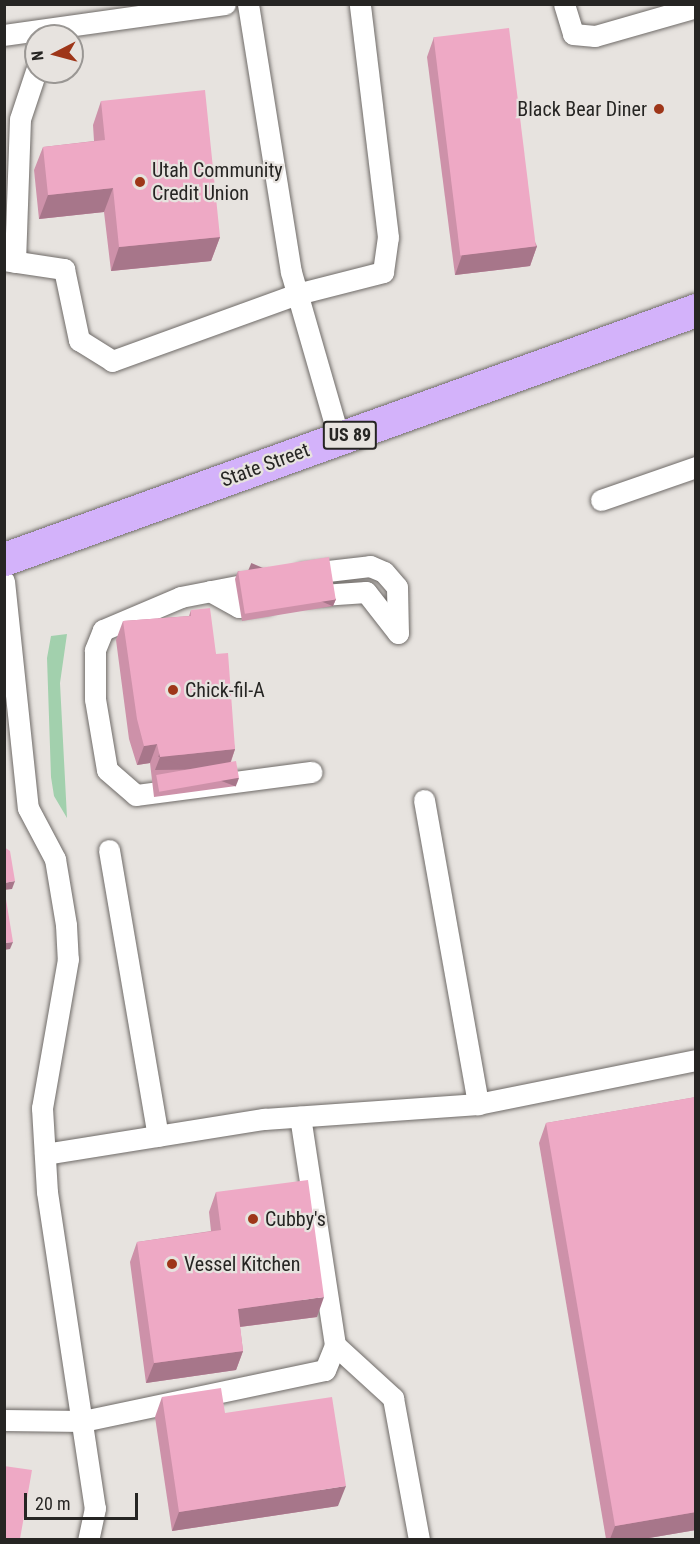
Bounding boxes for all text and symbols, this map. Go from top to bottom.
north arrow [24,24,84,84]
text: N [28,50,48,62]
place label: Black Bear Diner [517,97,647,121]
marker: Black Bear Diner [652,102,666,116]
place label: Utah Community Credit Union [152,158,283,205]
marker: Utah Community Credit Union [133,175,147,189]
road number: US 89 [322,420,378,450]
street label: State Street [217,438,313,492]
place label: Chick-fil-A [185,678,265,702]
marker: Chick-fil-A [166,683,180,697]
place label: Cubby's [265,1207,326,1231]
marker: Cubby's [246,1212,260,1226]
place label: Vessel Kitchen [184,1252,300,1276]
marker: Vessel Kitchen [165,1257,179,1271]
scale bar [27,1481,141,1519]
text: 20 m [35,1493,70,1514]

